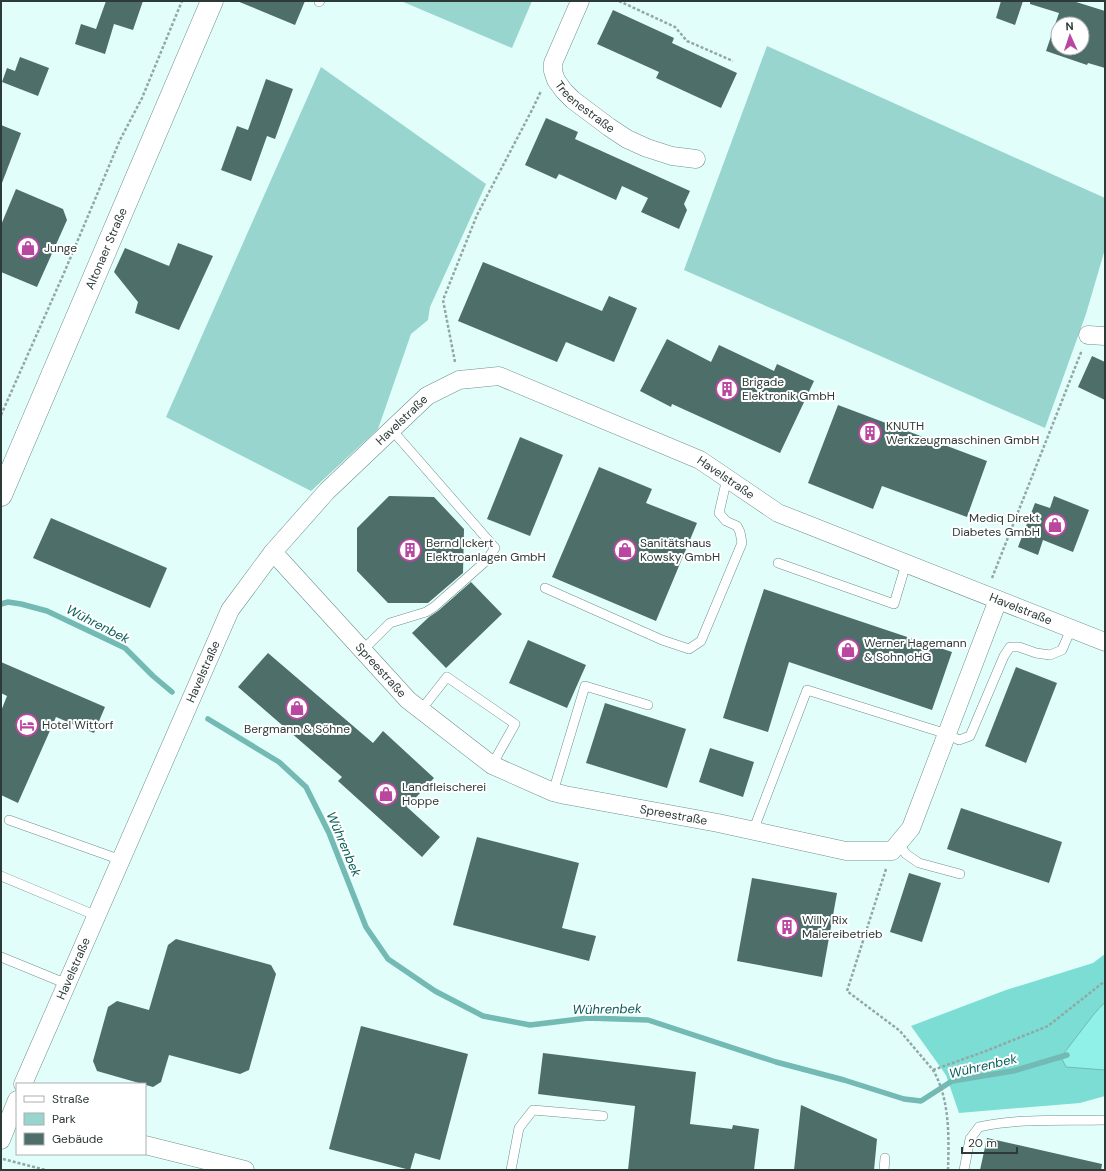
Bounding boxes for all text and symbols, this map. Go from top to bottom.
north arrow [1050,16,1090,56]
text: N [1065,19,1074,33]
street label: Treenestraße [551,78,618,137]
street label: Altonaer Straße [82,205,131,292]
shop icon: Junge [15,235,41,261]
place label: Junge [44,240,77,256]
place label: Brigade Elektronik GmbH [742,374,835,404]
building icon: Brigade Elektronik GmbH [714,376,740,402]
street label: Havelstraße [372,391,431,449]
place label: KNUTH Werkzeugmaschinen GmbH [886,418,1039,448]
building icon: KNUTH Werkzeugmaschinen GmbH [857,420,883,446]
street label: Havelstraße [694,452,758,503]
place label: Mediq Direkt Diabetes GmbH [952,510,1040,540]
shop icon: Mediq Direkt Diabetes GmbH [1042,512,1068,538]
place label: Bernd Ickert Elektroanlagen GmbH [426,535,546,565]
place label: Sanitätshaus Kowsky GmbH [640,535,720,565]
building icon: Bernd Ickert Elektroanlagen GmbH [397,537,423,563]
shop icon: Sanitätshaus Kowsky GmbH [612,537,638,563]
street label: Havelstraße [987,589,1055,628]
water label: Wührenbek [63,601,133,647]
place label: Werner Hagemann & Sohn oHG [864,635,967,665]
shop icon: Werner Hagemann & Sohn oHG [835,637,861,663]
street label: Havelstraße [183,638,224,705]
street label: Spreestraße [352,640,410,701]
shop icon: Bergmann & Söhne [284,695,310,721]
hotel icon: Hotel Wittorf [14,712,40,738]
place label: Hotel Wittorf [42,717,114,733]
place label: Bergmann & Söhne [244,721,350,737]
place label: Landfleischerei Hoppe [402,779,486,809]
shop icon: Landfleischerei Hoppe [373,781,399,807]
street label: Spreestraße [638,801,709,829]
water label: Wührenbek [323,809,365,879]
place label: Willy Rix Malereibetrieb [802,912,883,942]
building icon: Willy Rix Malereibetrieb [774,914,800,940]
street label: Havelstraße [53,935,94,1002]
water label: Wührenbek [572,1000,642,1018]
water label: Wührenbek [947,1050,1019,1082]
legend [16,1083,146,1155]
text: Straße [52,1091,89,1107]
text: Park [52,1111,76,1127]
scale bar [962,1129,1017,1155]
text: Gebäude [52,1131,103,1147]
text: 20 m [968,1135,997,1151]

